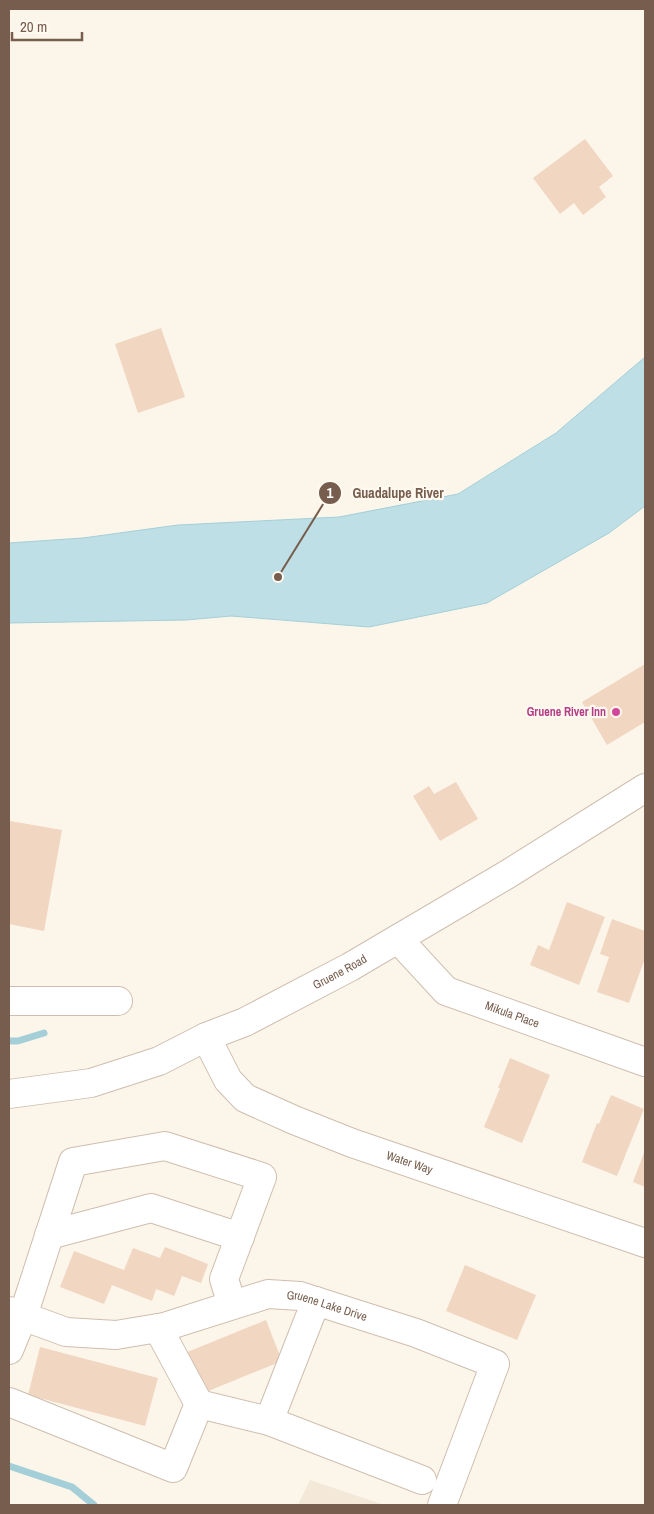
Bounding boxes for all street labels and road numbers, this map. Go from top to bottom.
street label: Gruene Road [310,951,370,993]
street label: Mikula Place [483,998,541,1032]
street label: Water Way [384,1147,435,1178]
street label: Gruene Lake Drive [286,1287,369,1325]

